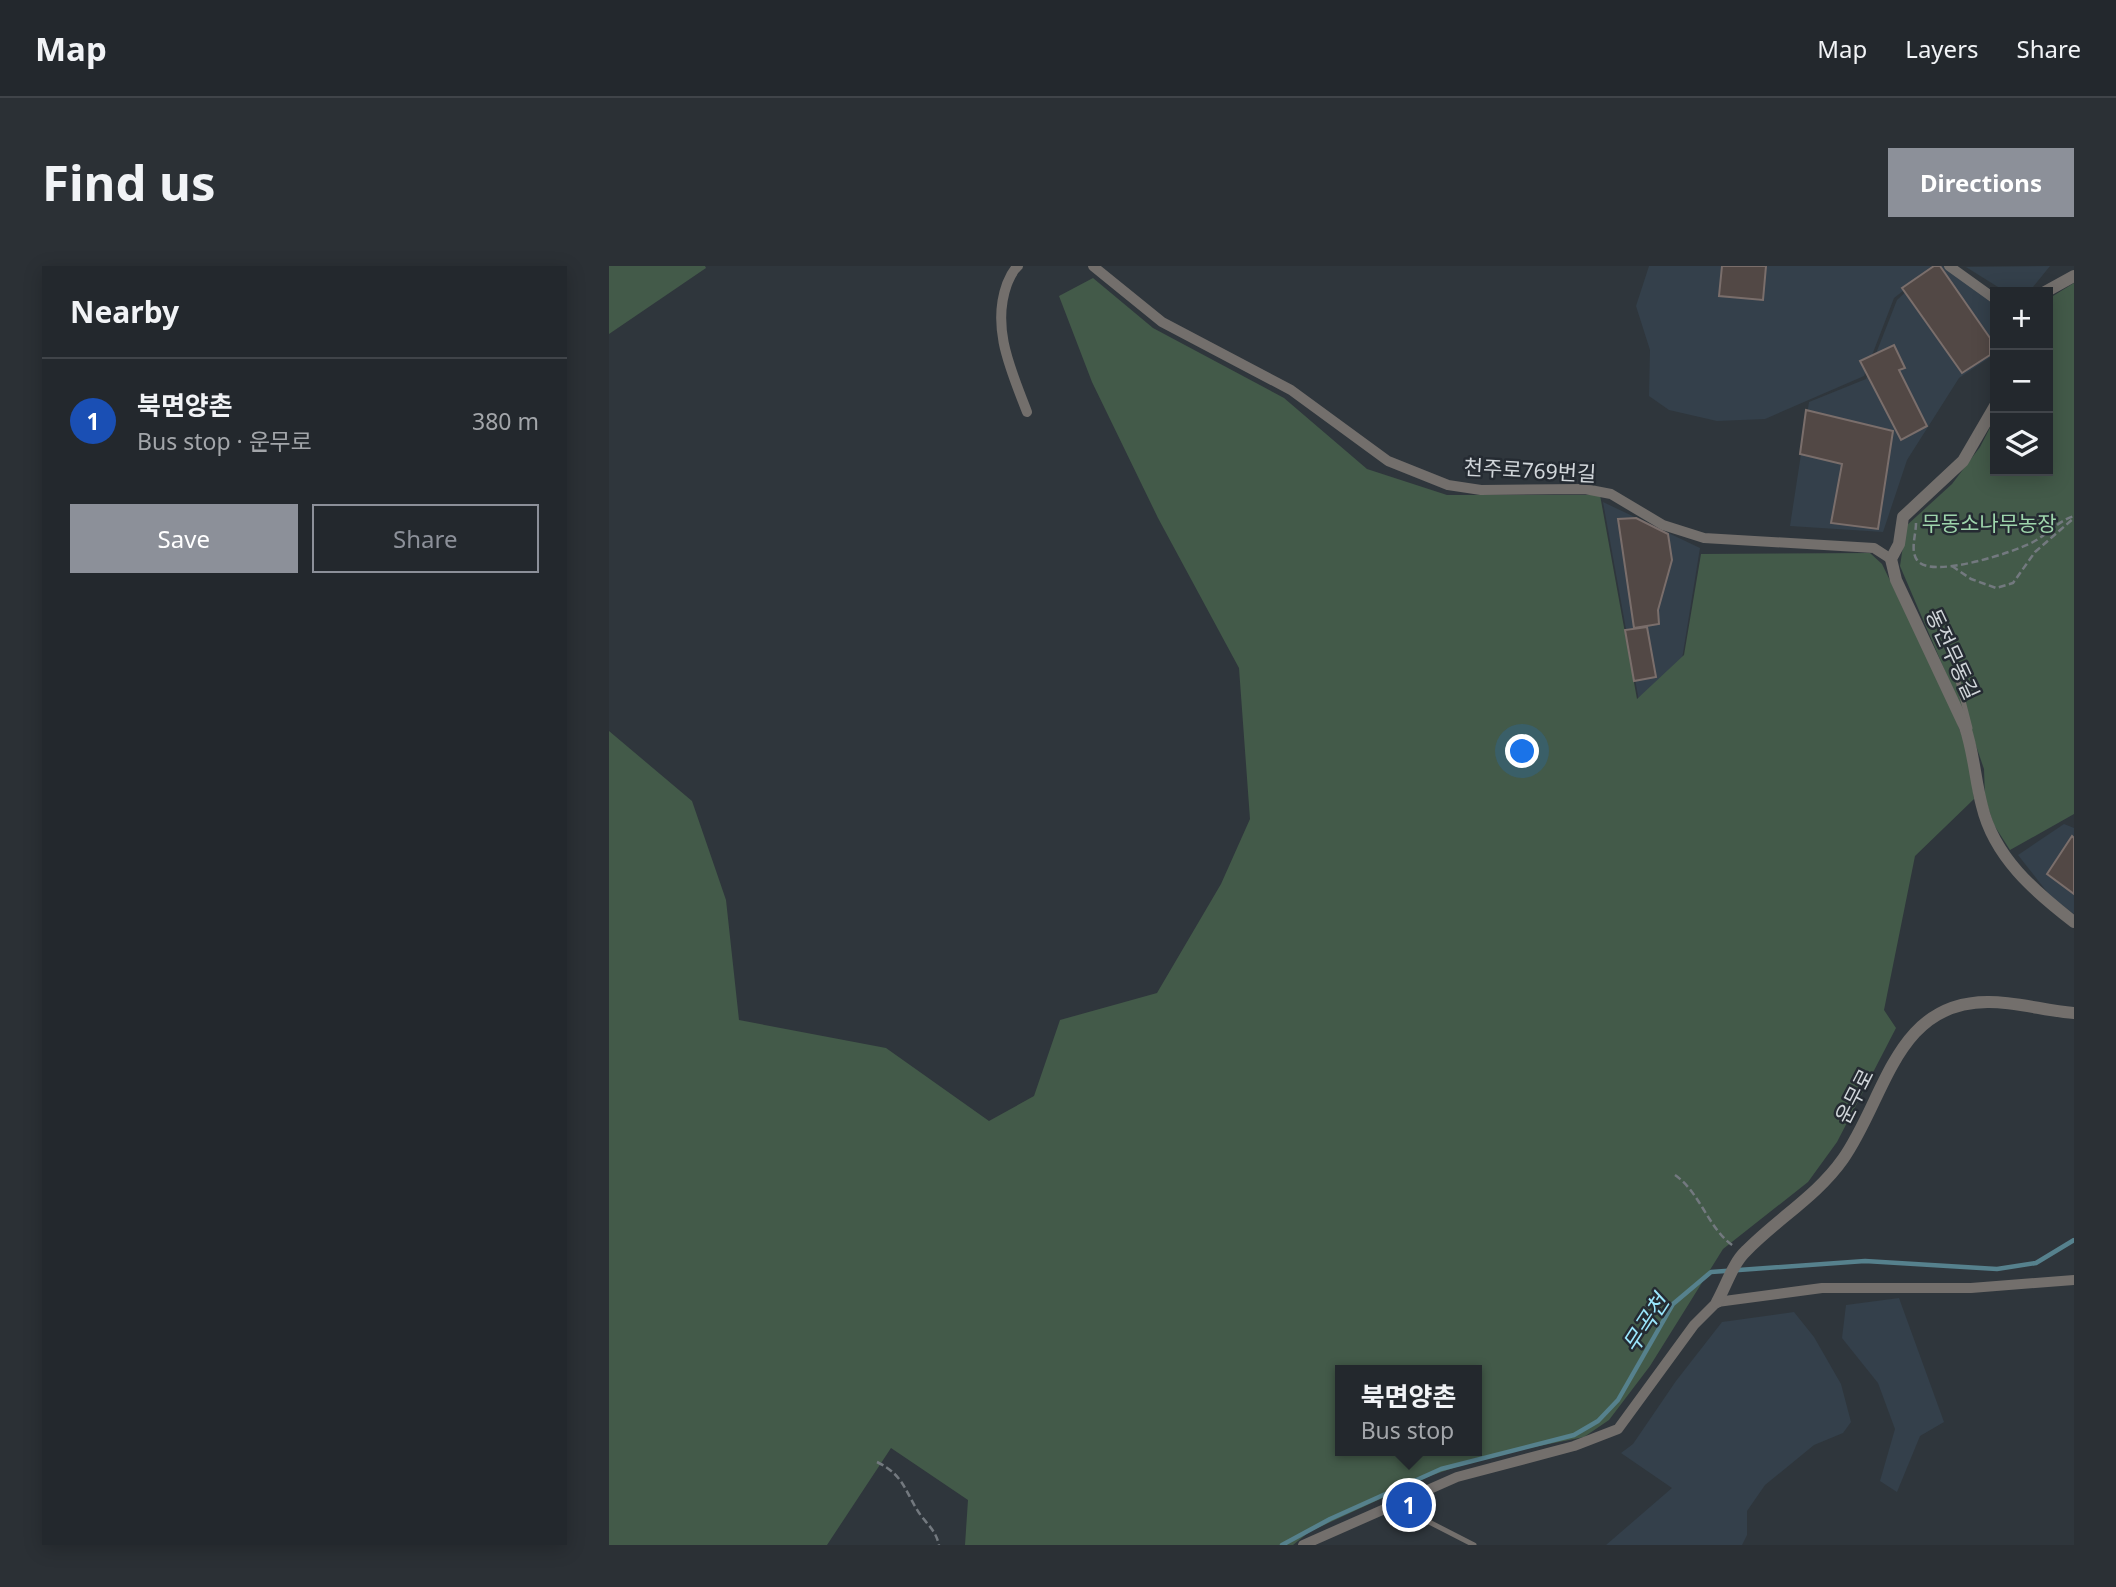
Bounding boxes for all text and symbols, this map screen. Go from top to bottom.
text: Map [35,26,107,71]
text: Map [1817,32,1867,65]
text: Layers [1905,32,1979,65]
text: Share [2017,32,2081,65]
button: Directions [1888,148,2074,217]
text: Find us [42,149,216,215]
map controls [1990,287,2053,476]
button: + [1990,287,2053,350]
text: Nearby [70,291,179,332]
button: − [1990,350,2053,413]
text: 북면양촌 [137,387,233,423]
text: 1 [86,405,100,437]
text: 380 m [472,405,539,437]
button: layers [1990,413,2053,476]
text: Bus stop · 운무로 [137,425,312,457]
street label: 천주로769번길 [1463,453,1597,487]
button: Save [70,504,298,573]
button: Share [312,504,539,573]
park label: 무동소나무농장 [1921,509,2057,537]
street label: 동전무동길 [1920,604,1986,704]
your location [1505,734,1539,768]
street label: 운무로 [1828,1064,1880,1128]
water label: 무곡천 [1614,1285,1677,1358]
popup [1335,1365,1482,1456]
text: 북면양촌 [1361,1378,1456,1414]
text: Bus stop [1361,1414,1454,1446]
pin: 1 [1386,1479,1432,1531]

